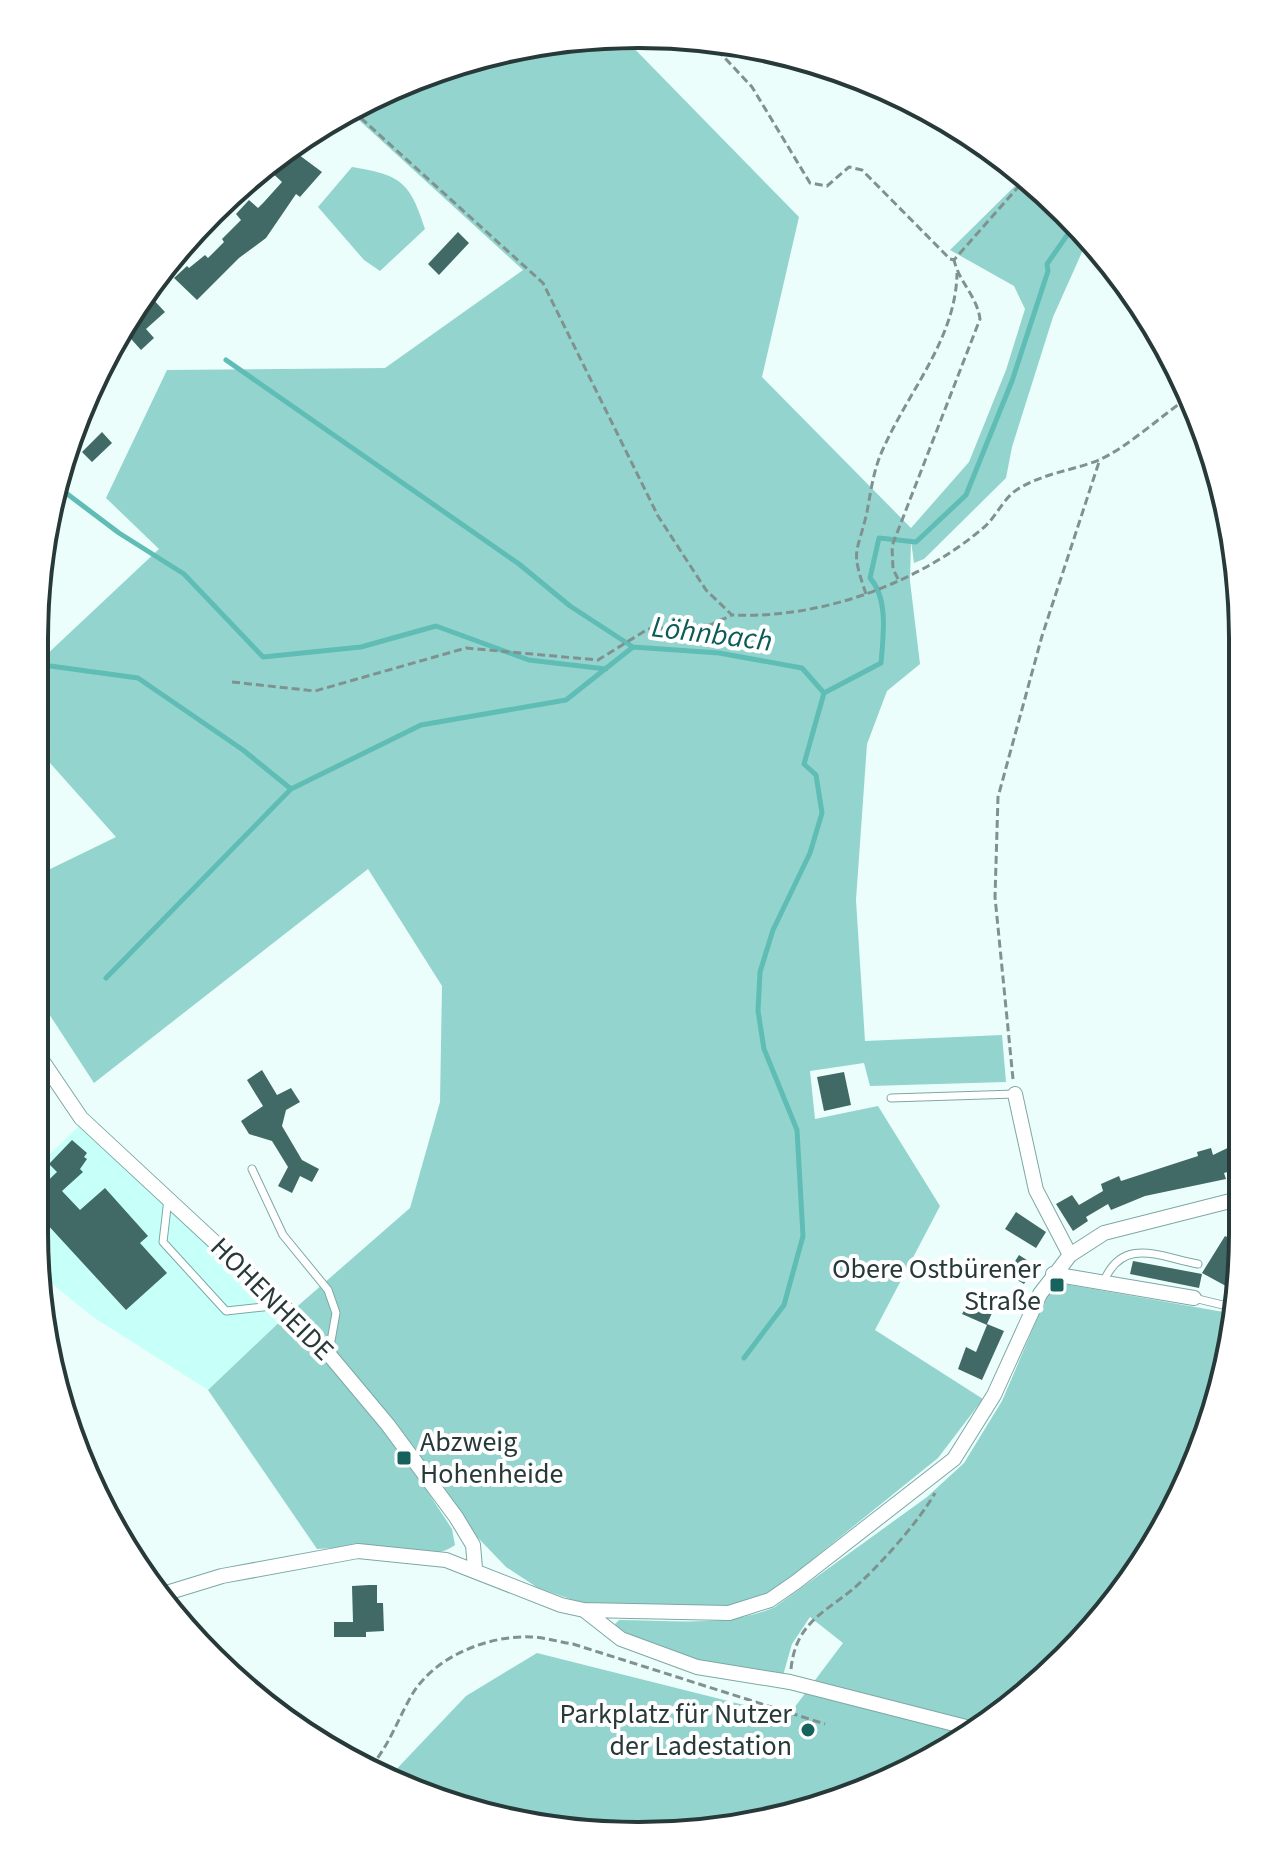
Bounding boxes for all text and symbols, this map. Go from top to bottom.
water label: Löhnbach [649,605,775,663]
street label: HOHENHEIDE [201,1228,343,1370]
place label: Obere Ostbürener Straße [832,1249,1041,1321]
marker: Obere Ostbürener Straße [1048,1276,1066,1294]
place label: Abzweig Hohenheide [420,1422,563,1494]
marker: Abzweig Hohenheide [395,1449,413,1467]
place label: Parkplatz für Nutzer der Ladestation [560,1694,792,1766]
marker: Parkplatz für Nutzer der Ladestation [799,1721,817,1739]

